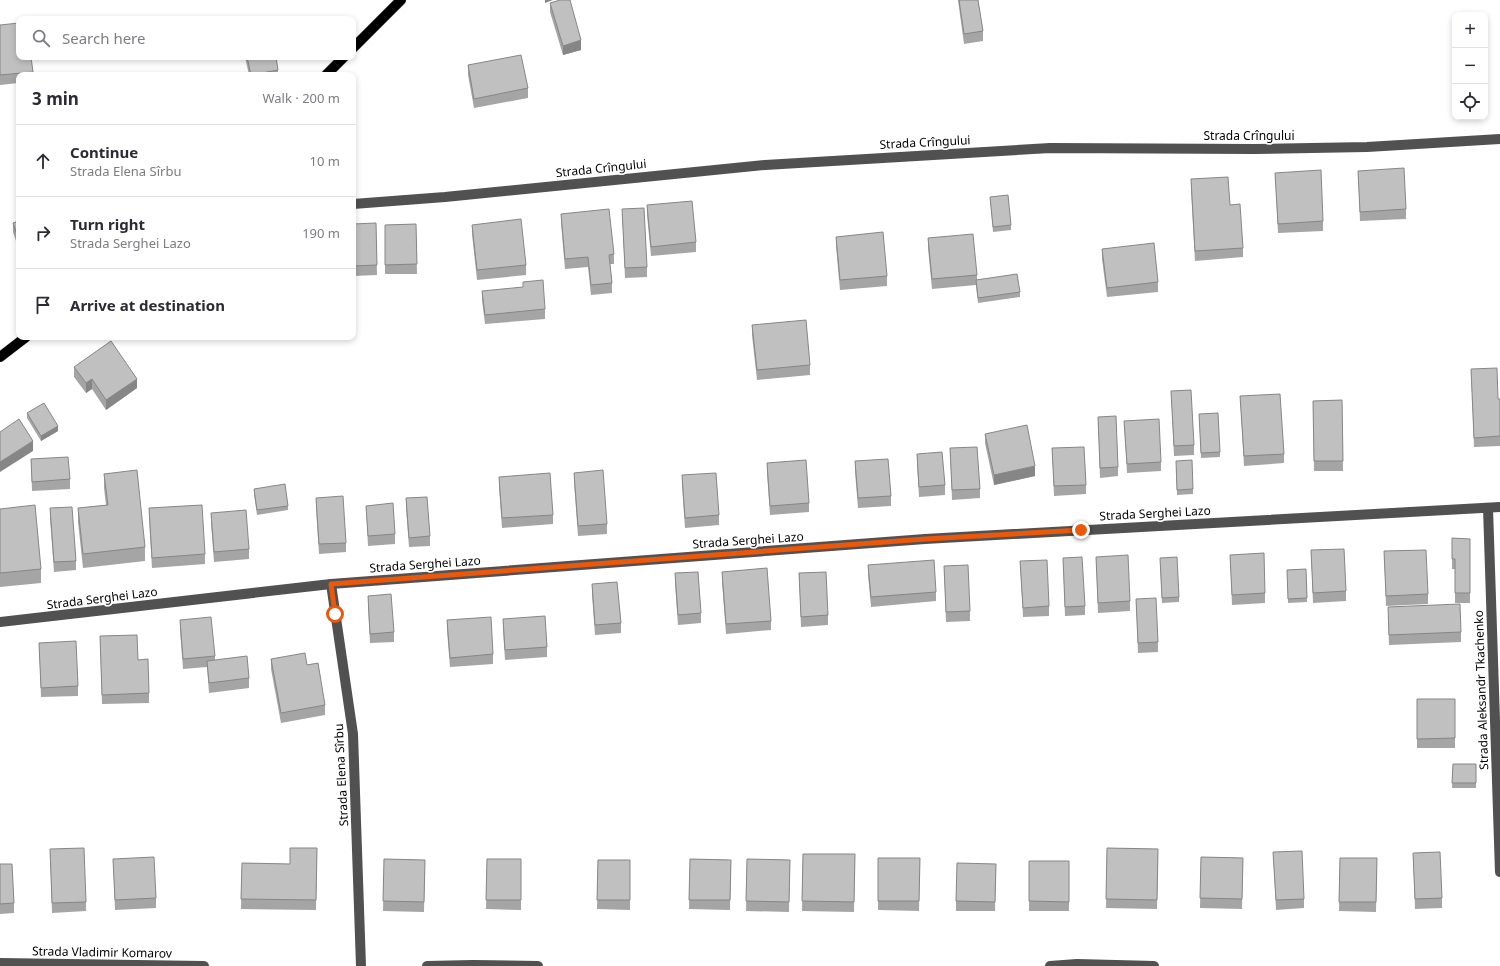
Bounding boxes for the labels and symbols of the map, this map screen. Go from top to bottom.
street label: Strada Crîngului [1203,127,1295,144]
street label: Strada Crîngului [879,131,971,153]
street label: Strada Crîngului [555,155,647,181]
street label: Strada Serghei Lazo [1099,502,1211,524]
route end [1072,521,1090,539]
street label: Strada Serghei Lazo [692,528,804,552]
street label: Strada Serghei Lazo [369,552,481,576]
street label: Strada Serghei Lazo [46,583,158,613]
route start [326,605,344,623]
street label: Strada Аleksandr Тkachenko [1470,610,1492,770]
street label: Strada Elena Sîrbu [330,723,352,827]
street label: Strada Vladimir Komarov [32,942,173,962]

